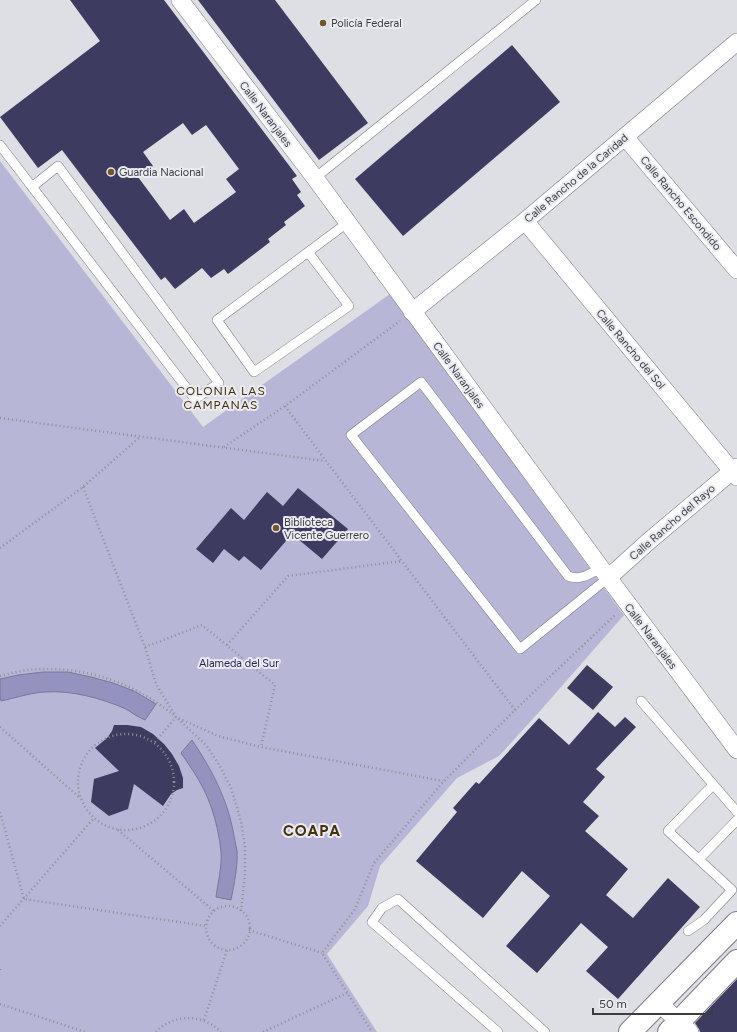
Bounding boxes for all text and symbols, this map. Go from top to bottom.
place label: Policía Federal [331,17,402,30]
marker: Policía Federal [318,18,328,28]
street label: Calle Naranjales [237,79,295,150]
street label: Calle Rancho de la Caridad [522,131,631,226]
street label: Calle Rancho Escondido [637,154,724,253]
place label: Guardia Nacional [119,166,203,179]
marker: Guardia Nacional [106,167,116,177]
street label: Calle Rancho del Sol [593,307,668,392]
street label: Calle Naranjales [430,340,487,411]
district label: COLONIA LAS CAMPANAS [176,384,266,412]
street label: Calle Rancho del Rayo [627,482,718,563]
place label: Biblioteca Vicente Guerrero [284,516,369,542]
marker: Biblioteca Vicente Guerrero [271,523,281,533]
street label: Calle Naranjales [622,601,680,672]
park label: Alameda del Sur [199,657,279,670]
district label: COAPA [283,822,341,840]
scale bar [593,990,712,1016]
text: 50 m [599,997,627,1011]

